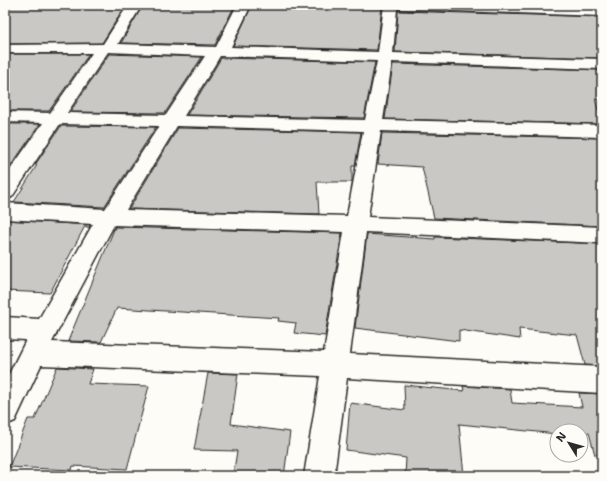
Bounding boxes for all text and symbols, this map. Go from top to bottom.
north arrow [549,423,589,463]
text: N [553,429,570,445]

